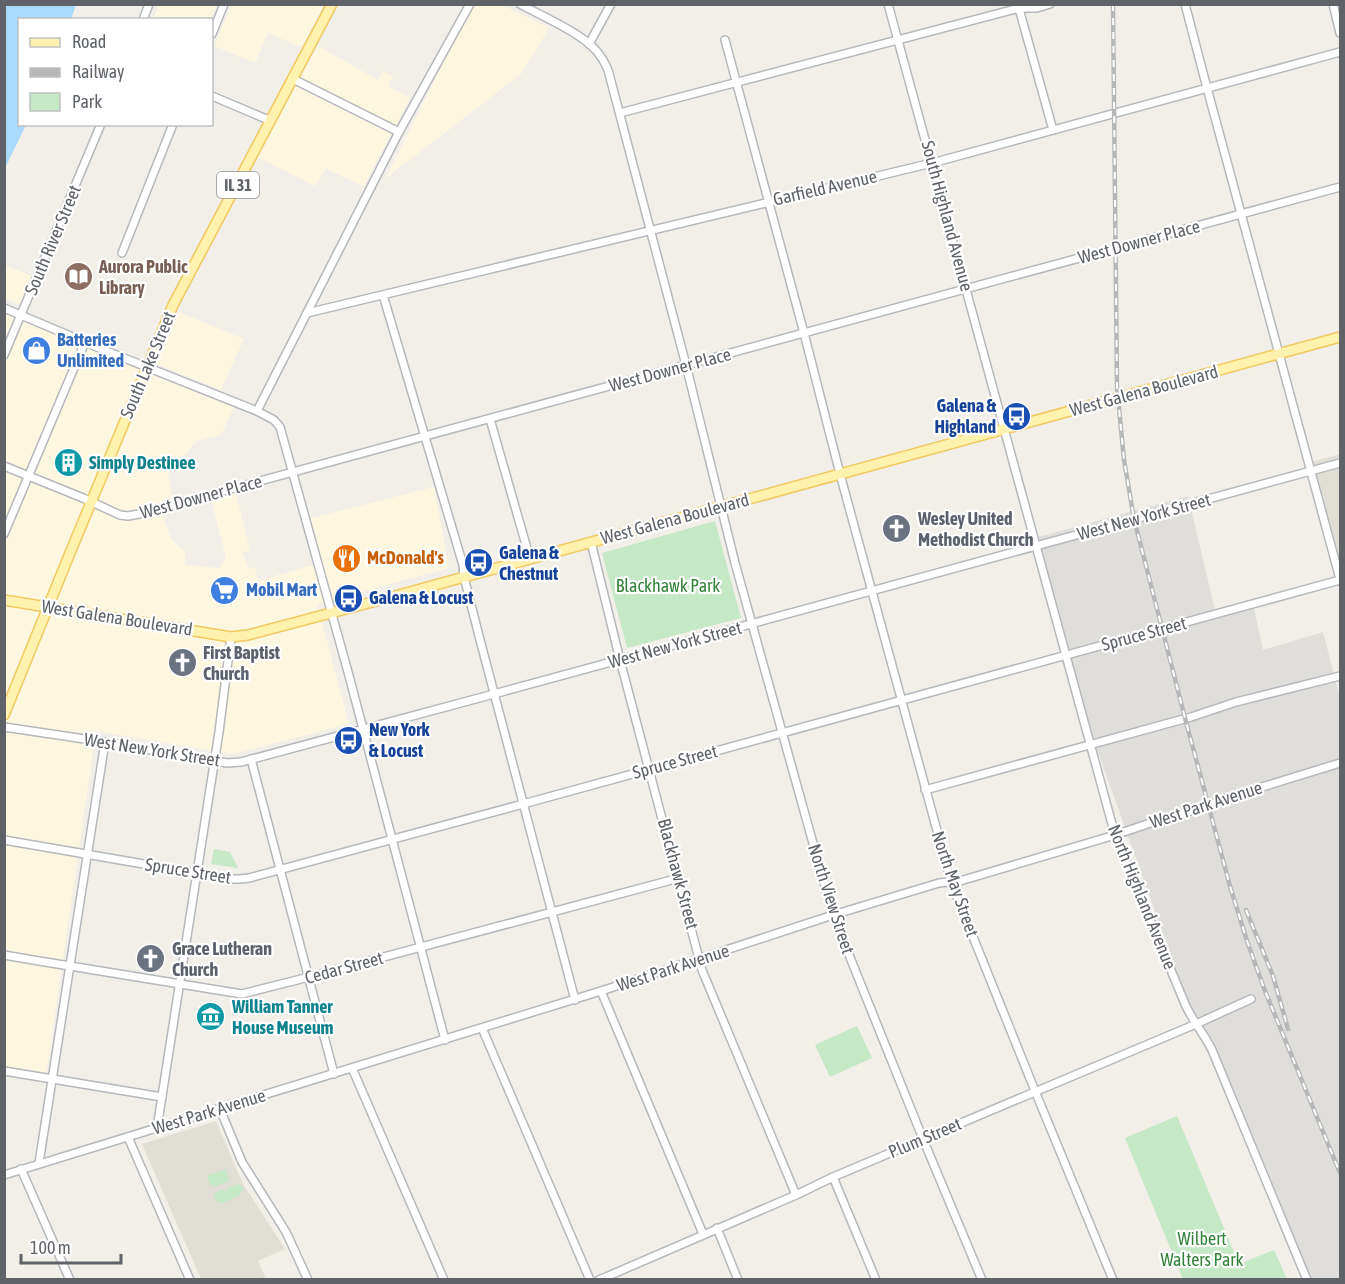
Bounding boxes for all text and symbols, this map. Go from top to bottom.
legend [18,18,213,126]
text: Road [72,31,106,52]
text: Railway [72,61,124,82]
text: Park [72,91,102,112]
street label: South Highland Avenue [917,138,978,293]
street label: Garfield Avenue [771,165,879,210]
road number: IL 31 [217,172,259,198]
street label: South River Street [20,182,85,298]
street label: West Downer Place [1076,215,1202,268]
place label: Aurora Public Library [98,256,188,298]
library icon: Aurora Public Library [62,261,94,293]
street label: South Lake Street [116,308,180,421]
place label: Batteries Unlimited [57,329,124,371]
shop icon: Batteries Unlimited [20,334,52,366]
street label: West Downer Place [607,343,733,396]
street label: West Galena Boulevard [1067,361,1220,420]
place label: Galena & Highland [935,395,997,437]
bus stop icon: Galena & Highland [1001,400,1033,432]
building icon: Simply Destinee [52,447,84,479]
place label: Simply Destinee [89,452,196,473]
street label: West Downer Place [138,470,264,523]
street label: West Galena Boulevard [598,489,751,548]
street label: West New York Street [1075,489,1213,544]
place label: Wesley United Methodist Church [917,508,1034,550]
church icon: Wesley United Methodist Church [881,513,913,545]
restaurant icon: McDonald's [330,542,362,574]
place label: Galena & Chestnut [499,542,559,584]
place label: McDonald's [367,547,444,568]
bus stop icon: Galena & Chestnut [462,547,494,579]
supermarket icon: Mobil Mart [209,574,241,606]
park label: Blackhawk Park [616,575,720,596]
place label: Mobil Mart [246,579,318,600]
bus stop icon: Galena & Locust [332,582,364,614]
place label: Galena & Locust [369,587,474,608]
street label: West Galena Boulevard [40,595,194,640]
street label: Spruce Street [1099,612,1189,655]
street label: West New York Street [606,617,744,672]
place label: First Baptist Church [203,642,281,684]
church icon: First Baptist Church [166,647,198,679]
place label: New York & Locust [369,719,431,761]
bus stop icon: New York & Locust [332,724,364,756]
street label: West New York Street [83,728,221,771]
street label: Spruce Street [630,740,720,783]
street label: West Park Avenue [1147,776,1265,833]
street label: Blackhawk Street [654,816,703,932]
street label: North Highland Avenue [1104,821,1181,972]
street label: North May Street [928,828,983,939]
street label: North View Street [804,841,859,956]
street label: Spruce Street [144,853,233,888]
place label: Grace Lutheran Church [172,938,272,980]
street label: West Park Avenue [614,939,732,996]
church icon: Grace Lutheran Church [135,943,167,975]
street label: Cedar Street [302,947,385,988]
place label: William Tanner House Museum [231,996,334,1038]
museum icon: William Tanner House Museum [195,1001,227,1033]
street label: West Park Avenue [150,1084,268,1139]
street label: Plum Street [885,1113,964,1162]
scale bar [21,1227,122,1265]
park label: Wilbert Walters Park [1160,1228,1244,1270]
text: 100 m [30,1237,71,1258]

